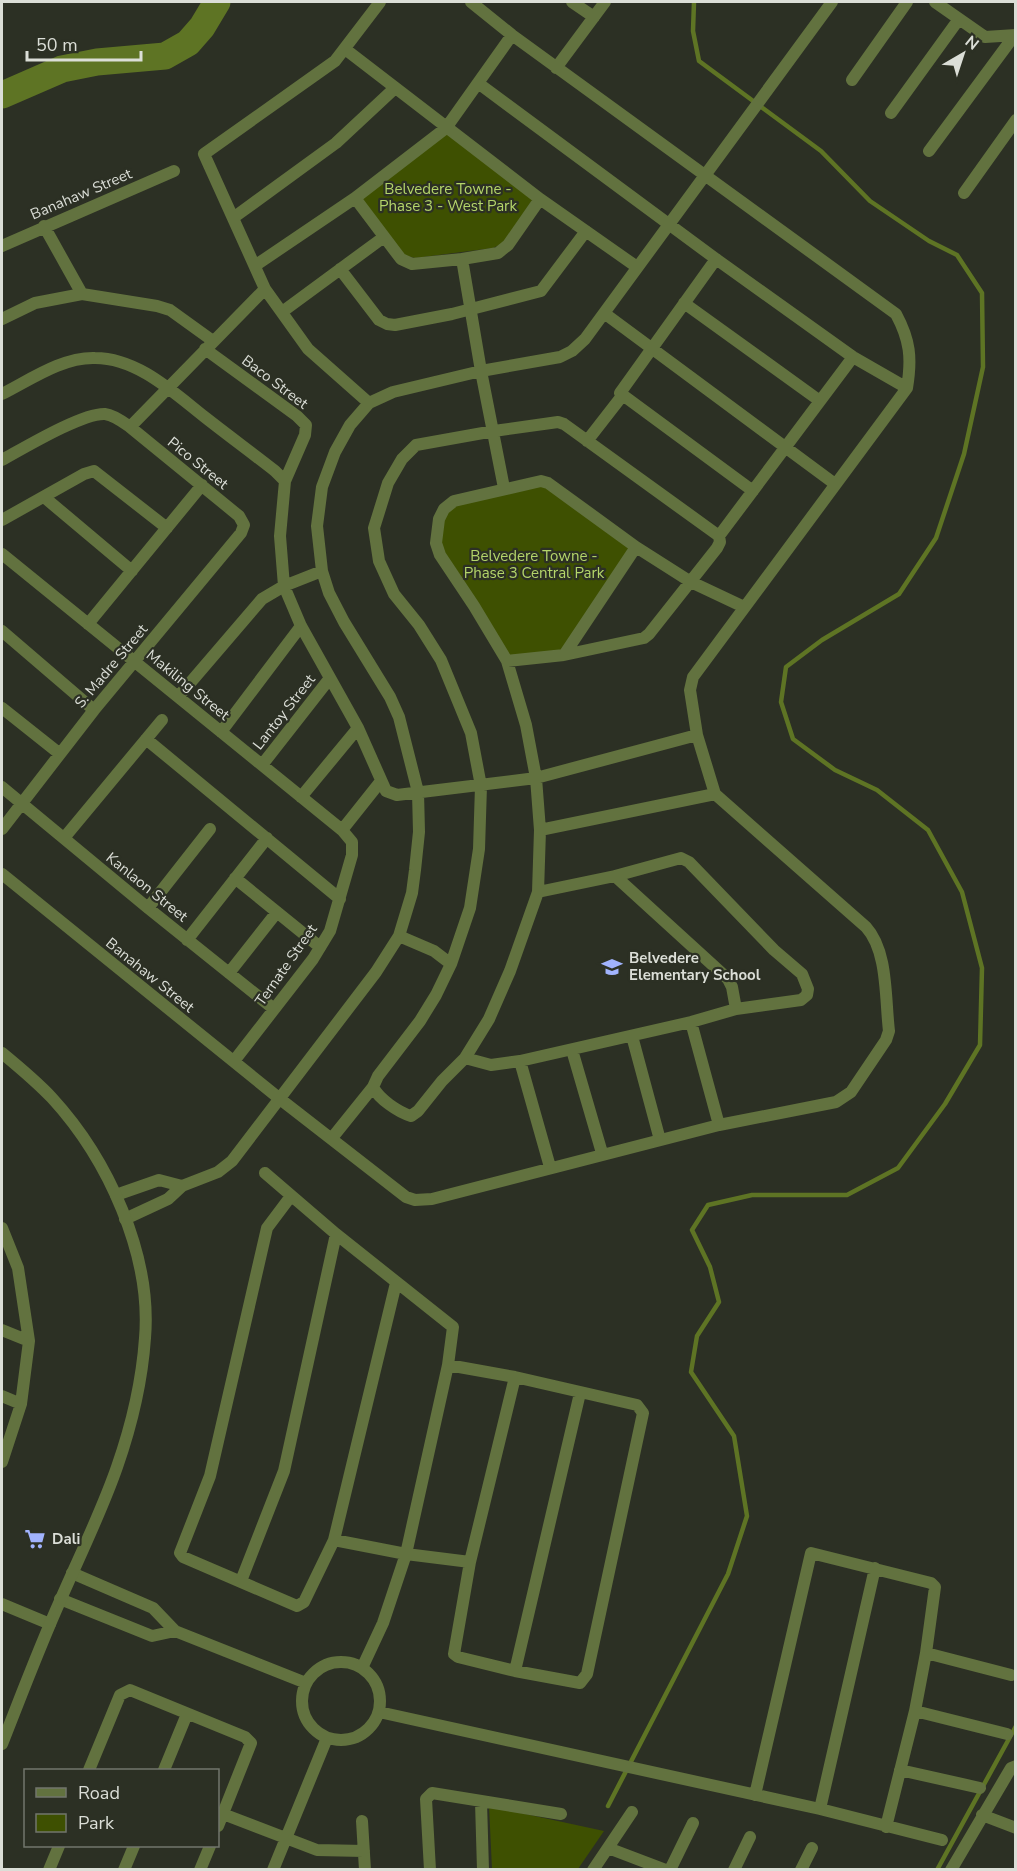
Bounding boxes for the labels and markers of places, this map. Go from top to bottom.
place label: Belvedere Elementary School [629,948,761,985]
school or university icon: Belvedere Elementary School [600,955,624,979]
supermarket icon: Dali [23,1527,47,1551]
place label: Dali [52,1529,80,1549]

